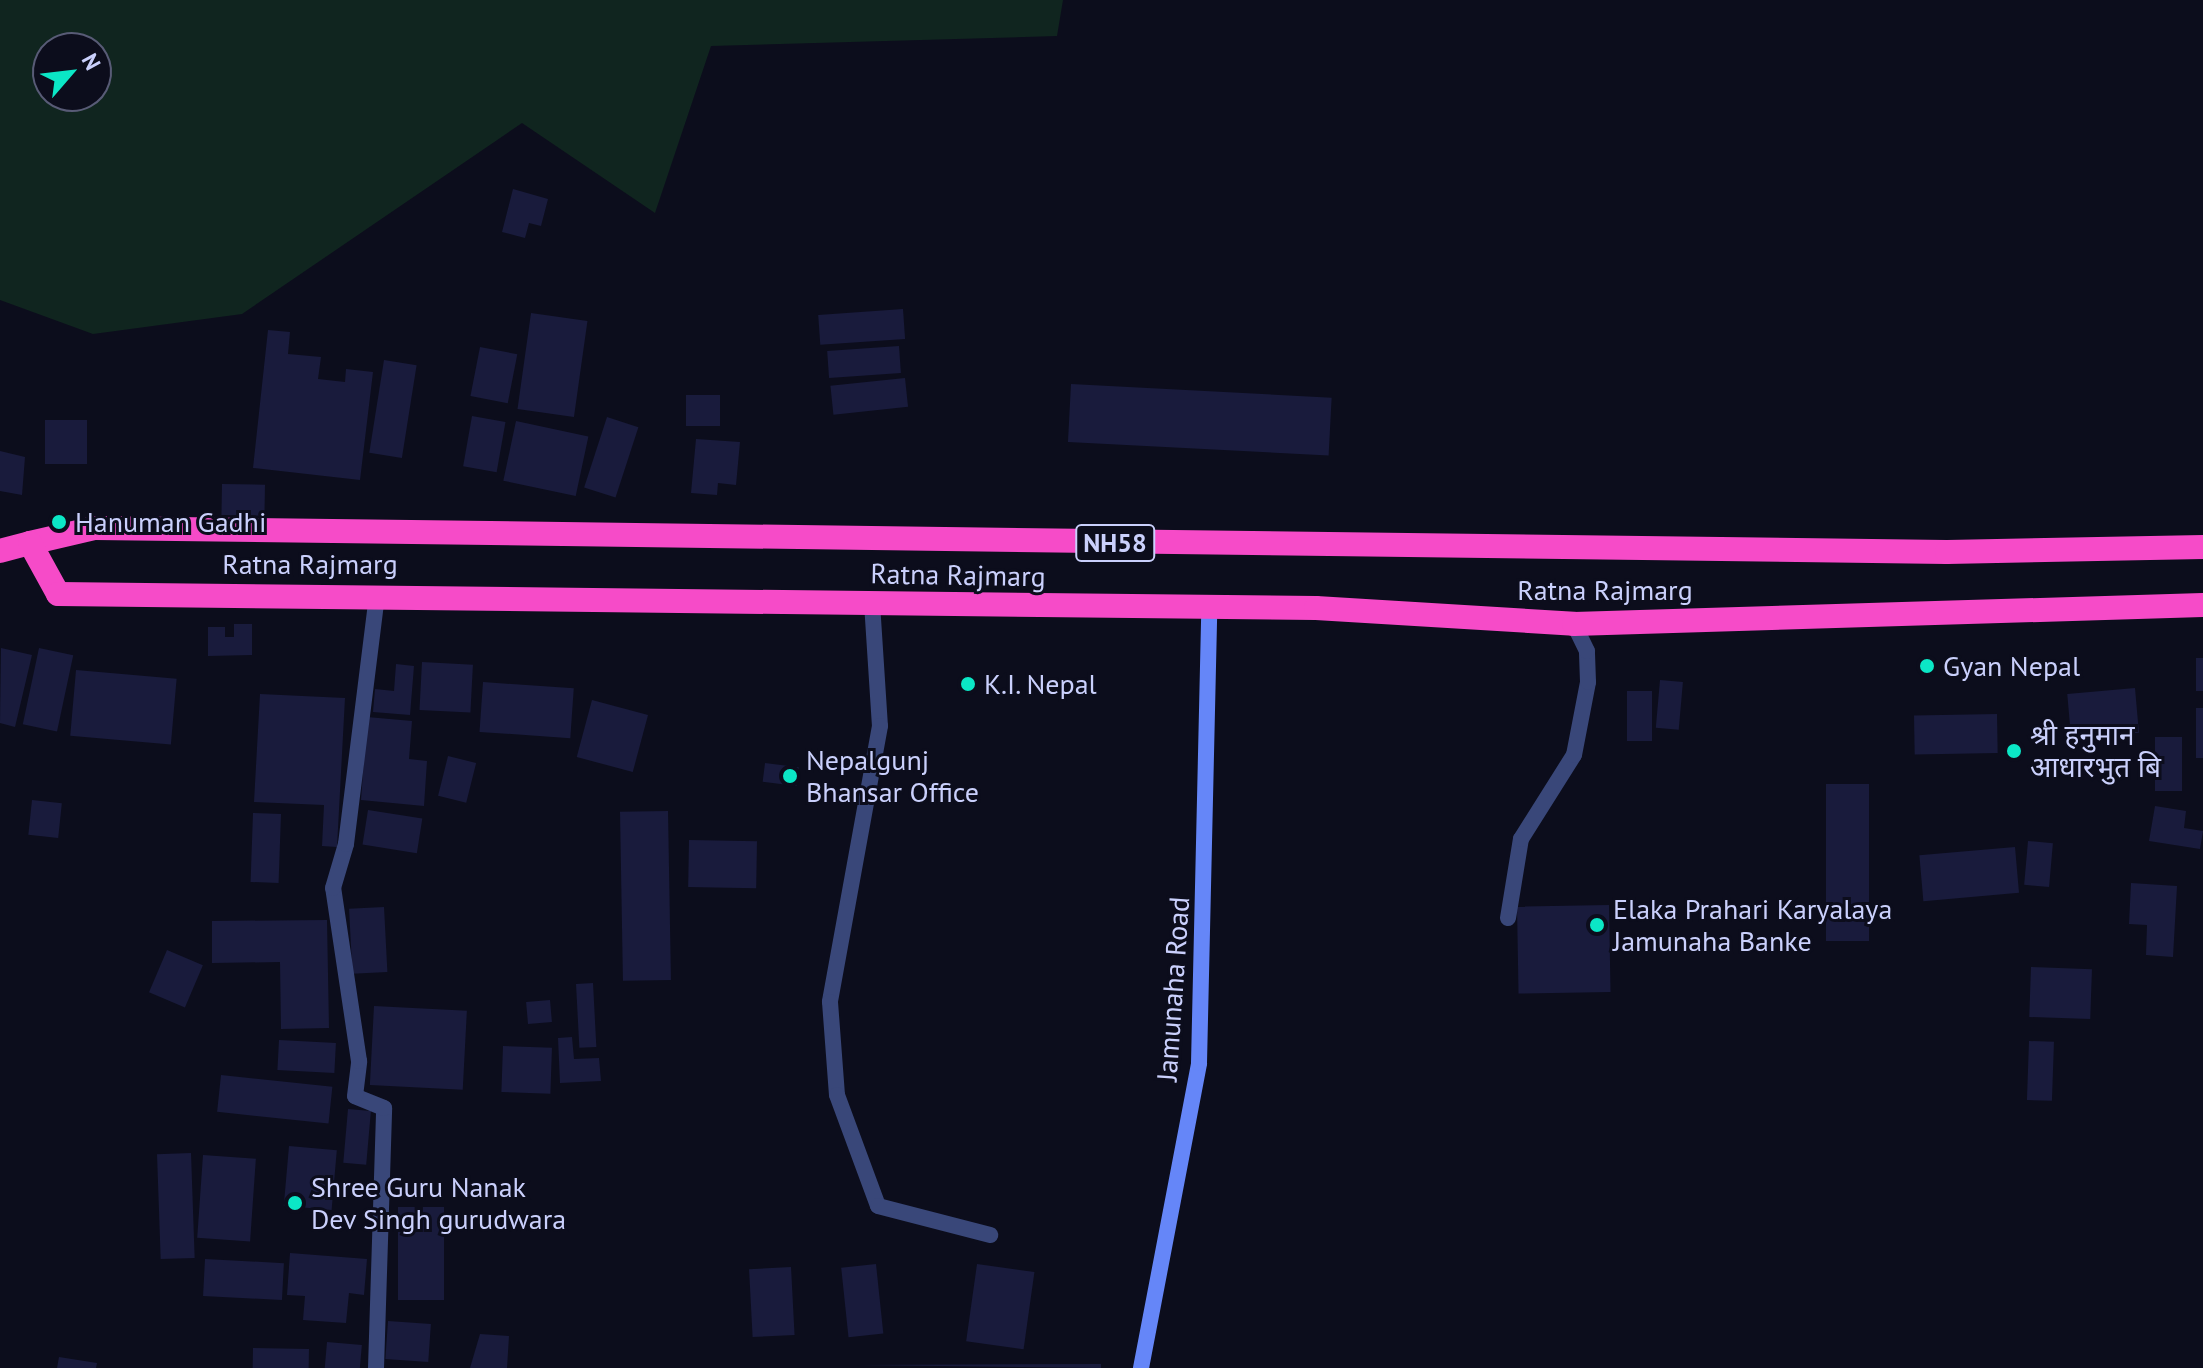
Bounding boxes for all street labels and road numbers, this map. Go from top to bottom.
road number: NH58 [1075,521,1155,565]
street label: Ratna Rajmarg [222,547,398,581]
street label: Ratna Rajmarg [870,557,1046,593]
street label: Ratna Rajmarg [1517,573,1693,607]
street label: Jamunaha Road [1150,896,1196,1082]

